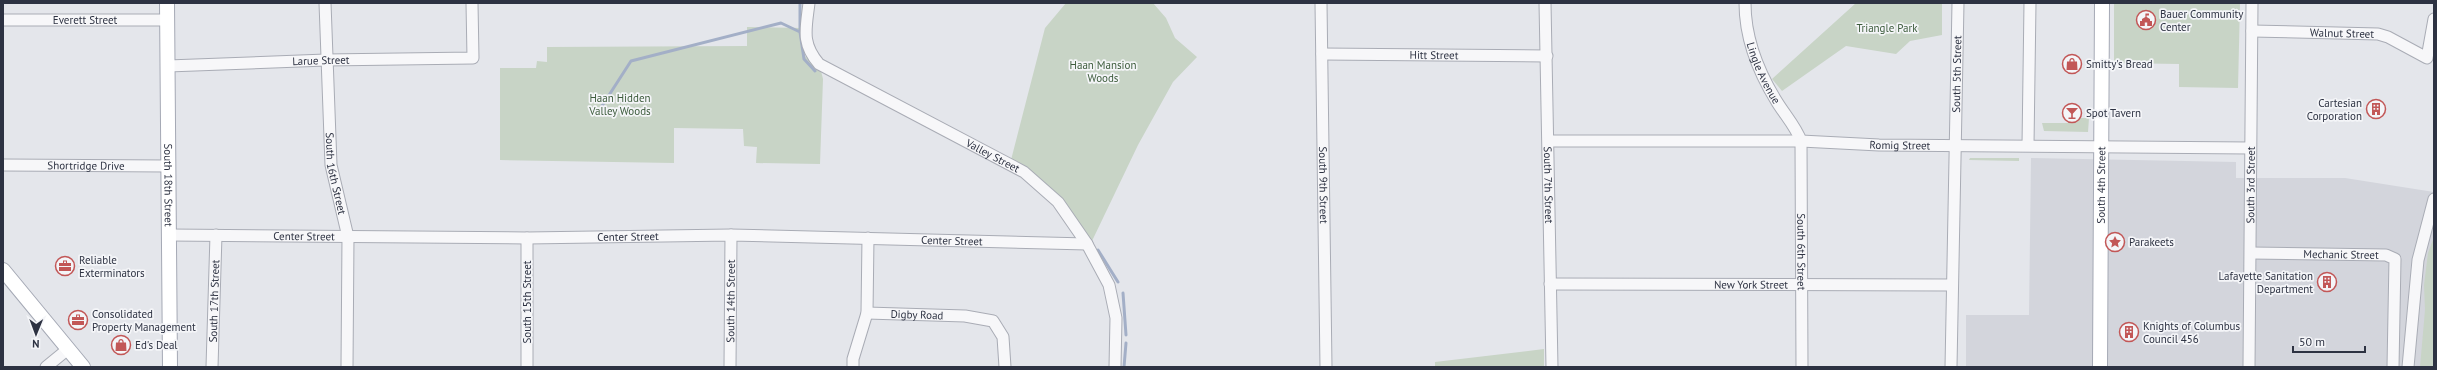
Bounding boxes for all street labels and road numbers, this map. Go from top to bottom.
street label: Everett Street [53,13,118,27]
street label: Walnut Street [2310,25,2374,41]
street label: South 5th Street [1949,35,1964,113]
street label: Lingle Avenue [1744,40,1784,107]
street label: Hitt Street [1409,48,1459,62]
street label: Larue Street [292,53,350,68]
street label: South 16th Street [323,132,349,216]
street label: Valley Street [963,135,1022,176]
street label: Romig Street [1869,138,1931,152]
street label: South 18th Street [161,143,176,227]
street label: South 9th Street [1316,146,1331,224]
street label: South 7th Street [1541,146,1556,224]
street label: South 4th Street [2094,146,2108,224]
street label: South 3rd Street [2243,146,2258,224]
street label: Shortridge Drive [47,158,125,173]
street label: South 6th Street [1794,213,1809,291]
street label: Center Street [273,229,335,243]
street label: Center Street [597,229,659,244]
street label: Center Street [921,233,983,248]
street label: Mechanic Street [2303,247,2379,262]
street label: South 17th Street [206,259,222,343]
street label: South 14th Street [723,259,738,343]
street label: South 15th Street [520,260,534,344]
street label: New York Street [1714,277,1788,292]
street label: Digby Road [890,307,944,322]

